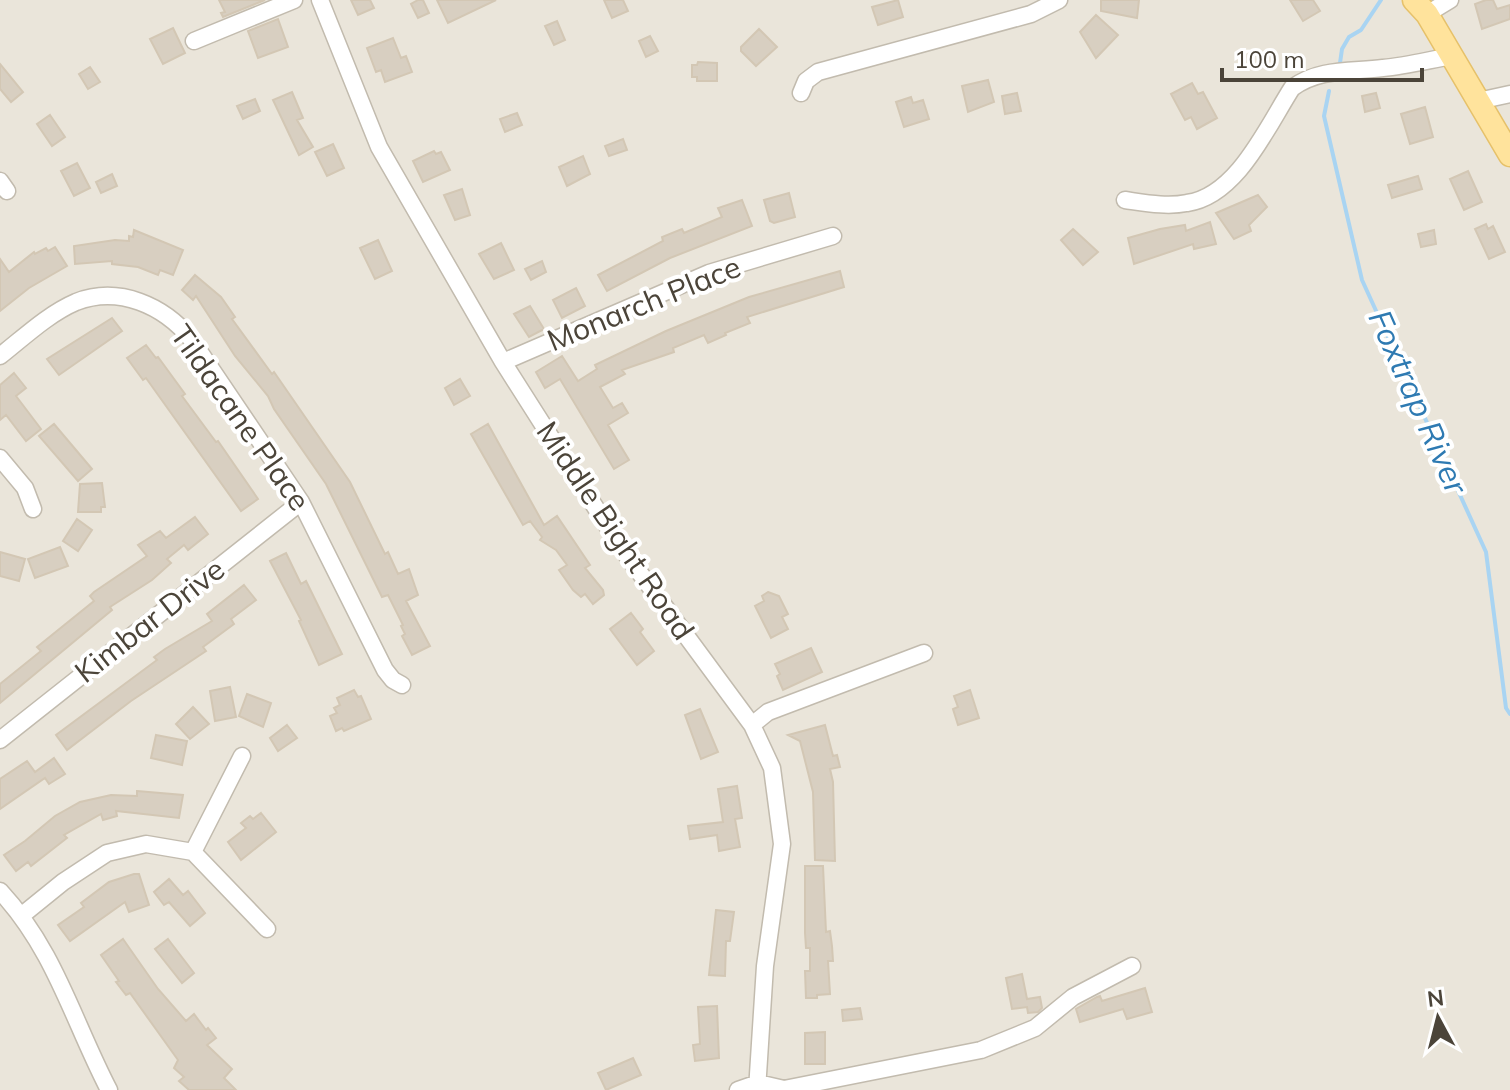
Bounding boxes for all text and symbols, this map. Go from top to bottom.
scale bar [1222,32,1422,82]
text: 100 m [1234,44,1305,74]
street label: Monarch Place [541,247,746,359]
water label: Foxtrap River [1361,303,1478,501]
street label: Tildacane Place [163,317,319,518]
street label: Middle Bight Road [529,414,703,647]
street label: Kimbar Drive [67,550,232,691]
north arrow [1398,978,1478,1058]
text: N [1426,983,1446,1013]

